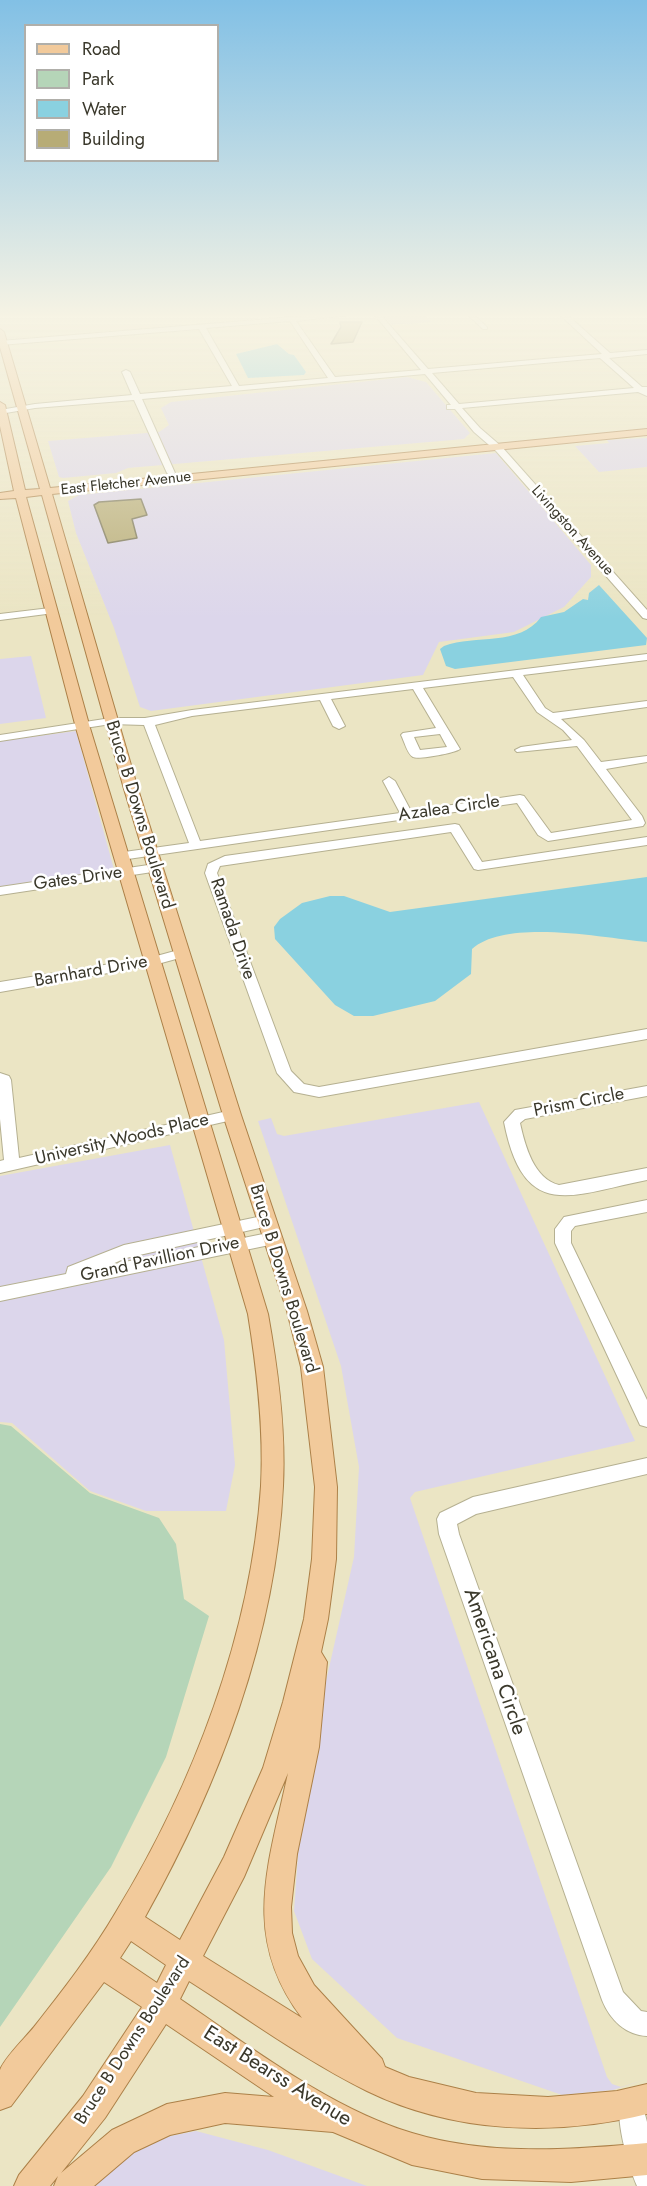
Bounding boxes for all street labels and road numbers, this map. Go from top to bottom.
street label: East Fletcher Avenue [60,468,192,500]
street label: Livingston Avenue [527,482,617,580]
street label: Bruce B Downs Boulevard [100,718,178,912]
street label: Azalea Circle [397,791,501,827]
street label: Gates Drive [32,862,124,896]
street label: Ramada Drive [205,875,259,983]
street label: Barnhard Drive [33,951,149,993]
street label: Prism Circle [532,1084,626,1122]
street label: University Woods Place [33,1110,211,1170]
street label: Bruce B Downs Boulevard [244,1182,322,1376]
street label: Grand Pavillion Drive [79,1233,241,1287]
street label: Americana Circle [457,1585,531,1739]
street label: Bruce B Downs Boulevard [71,1953,195,2129]
street label: East Bearss Avenue [198,2021,356,2133]

